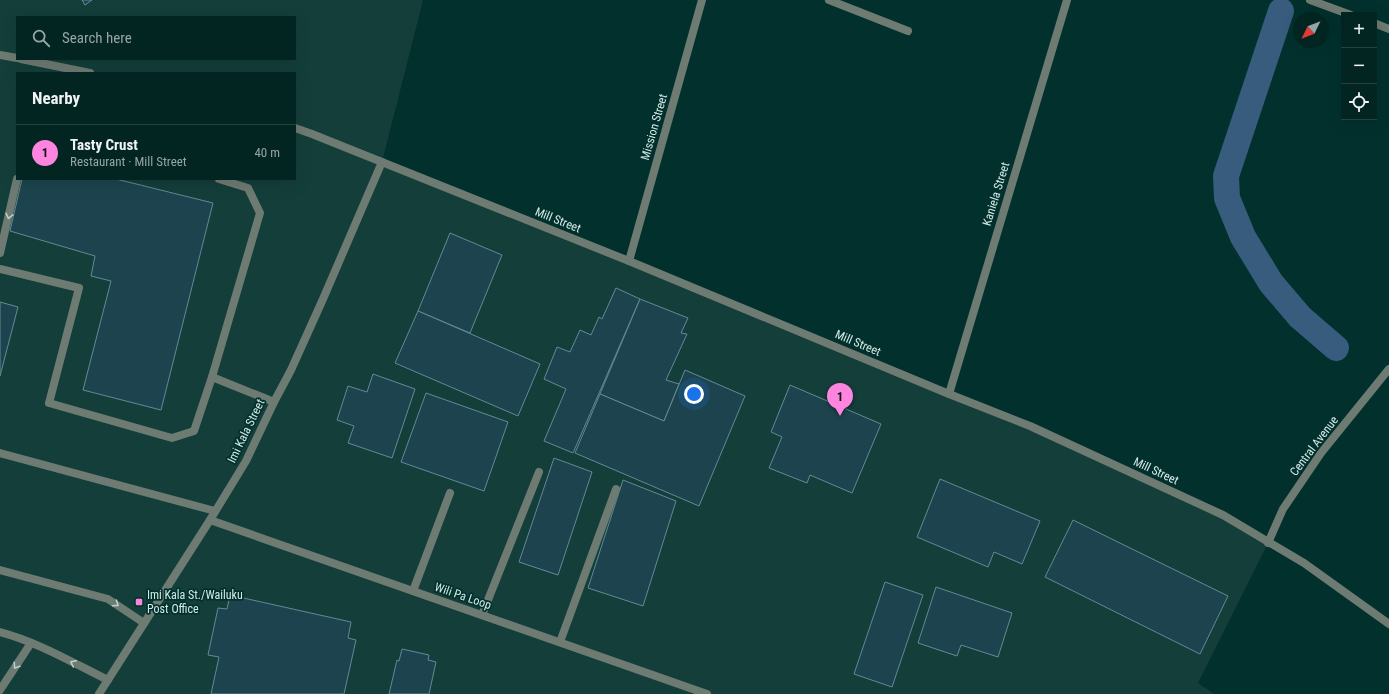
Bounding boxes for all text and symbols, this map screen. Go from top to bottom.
north arrow [1293,12,1329,48]
map controls [1341,12,1377,120]
button: + [1341,12,1377,48]
search box [16,16,296,60]
icon: search [30,27,52,49]
text: Search here [62,29,132,47]
button: − [1341,48,1377,84]
button: locate [1341,84,1377,120]
text: Nearby [32,88,80,108]
street label: Mission Street [638,92,670,162]
text: Tasty Crust [70,136,138,154]
text: 1 [42,145,48,160]
text: 40 m [254,145,280,160]
text: Restaurant · Mill Street [70,154,187,169]
street label: Kaniela Street [980,160,1012,228]
street label: Mill Street [533,204,583,236]
one-way arrow [5,213,13,219]
street label: Mill Street [833,327,883,359]
pin: 1 [827,383,853,416]
your location [684,384,704,404]
street label: Imi Kala Street [225,396,268,465]
street label: Central Avenue [1287,413,1341,479]
street label: Mill Street [1131,454,1181,488]
street label: Wili Pa Loop [433,580,493,612]
place label: Imi Kala St./Wailuku Post Office [147,588,243,616]
marker: Imi Kala St./Wailuku Post Office [134,597,144,607]
one-way arrow [112,599,119,607]
one-way arrow [70,660,77,668]
one-way arrow [13,662,20,669]

